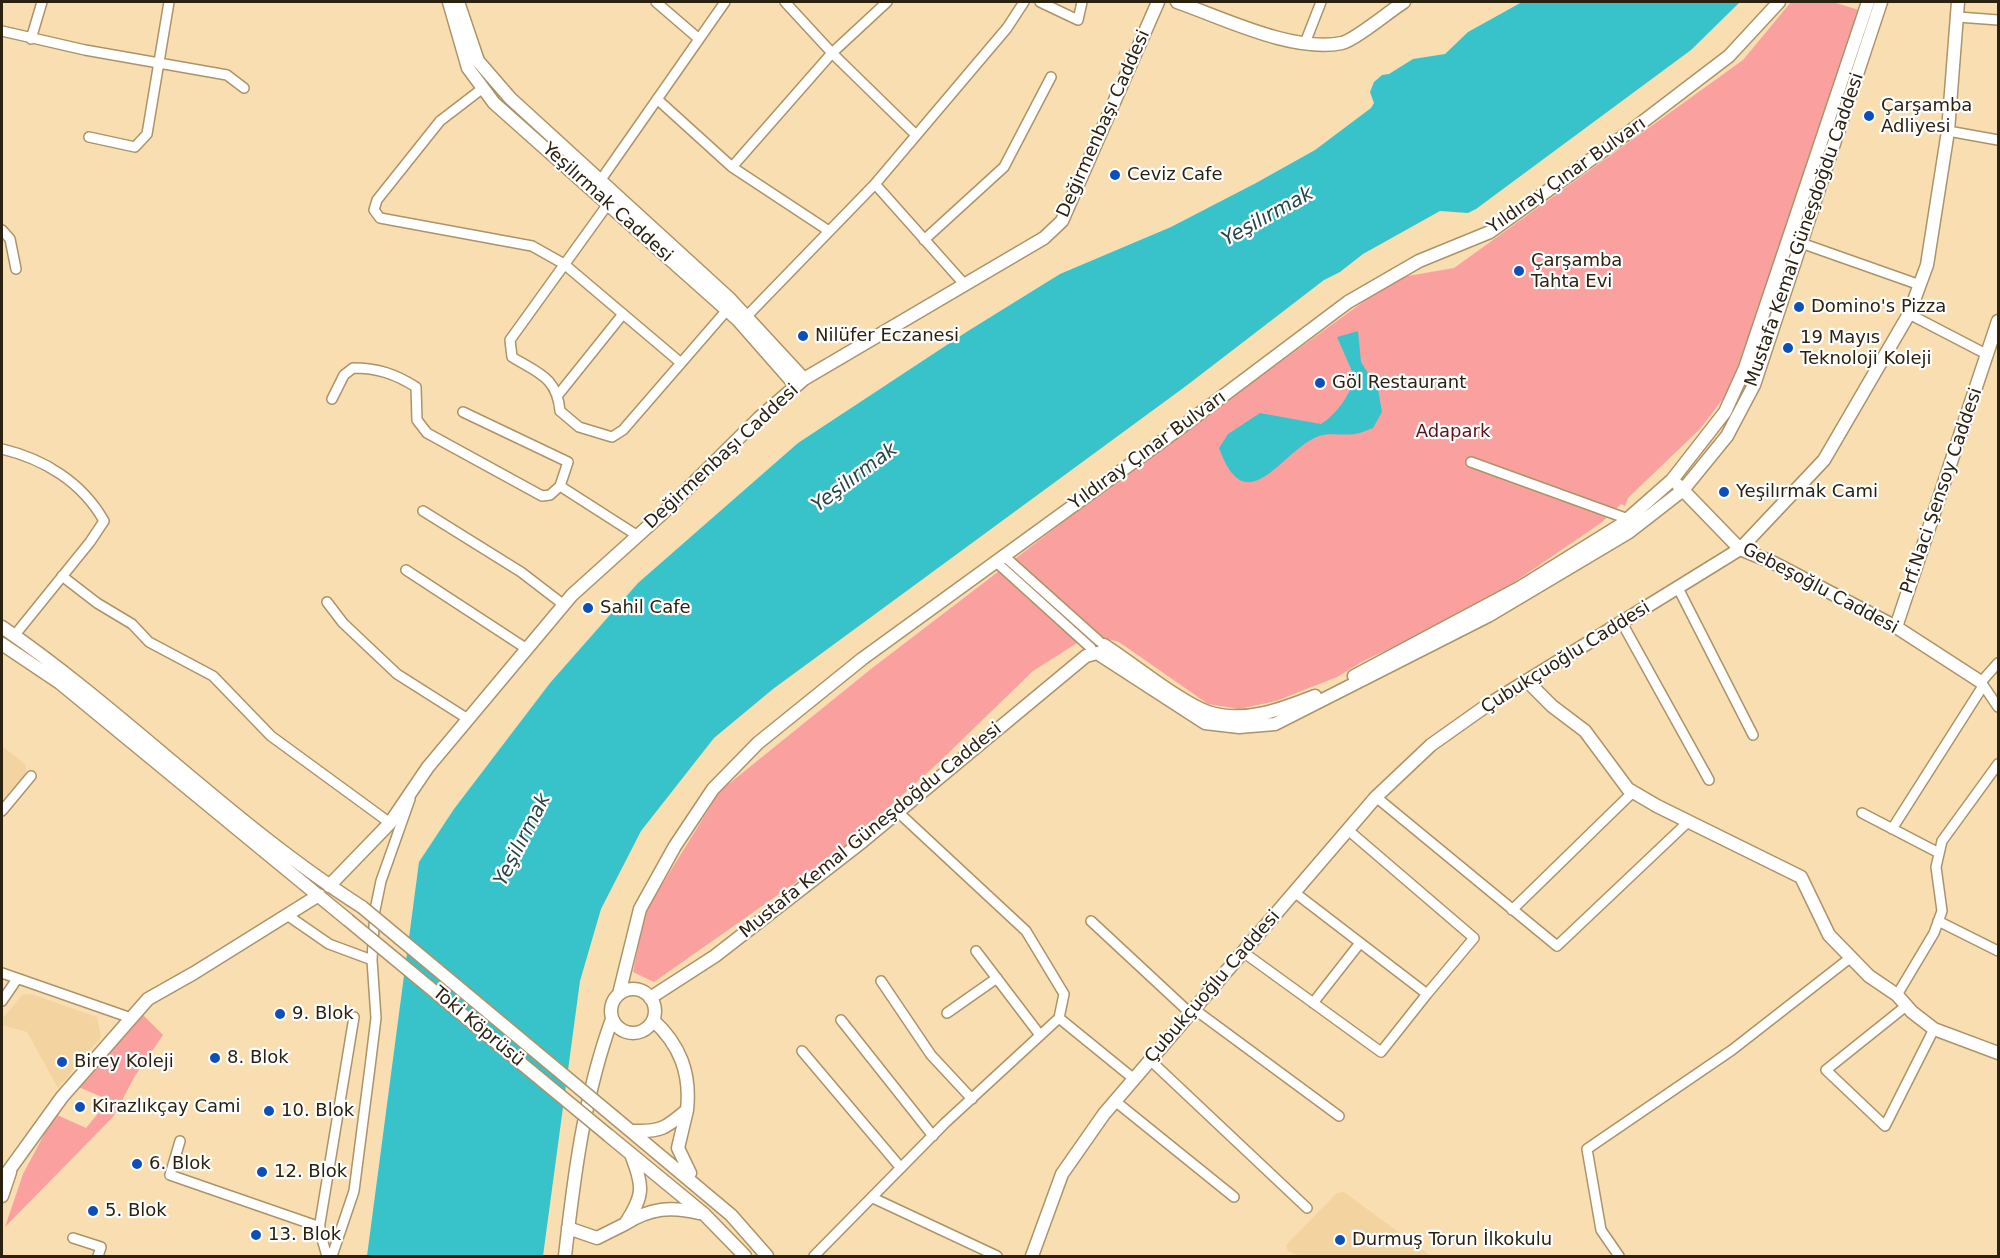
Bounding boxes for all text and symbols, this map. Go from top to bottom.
street label: Değirmenbaşı Caddesi [1053,27,1155,221]
street label: Mustafa Kemal Güneşdoğdu Caddesi [1741,70,1869,390]
place label: Çarşamba Adliyesi [1881,95,1972,138]
marker: Çarşamba Adliyesi [1862,109,1876,123]
street label: Yıldıray Çınar Bulvarı [1484,113,1650,239]
street label: Yeşilırmak Caddesi [537,139,677,267]
place label: Ceviz Cafe [1127,164,1222,186]
marker: Ceviz Cafe [1108,168,1122,182]
water label: Yeşilırmak [1218,182,1318,252]
place label: Çarşamba Tahta Evi [1531,250,1622,292]
marker: Çarşamba Tahta Evi [1512,264,1526,278]
place label: Domino's Pizza [1811,296,1946,318]
marker: Domino's Pizza [1792,300,1806,314]
place label: Nilüfer Eczanesi [815,325,959,347]
place label: 19 Mayıs Teknoloji Koleji [1800,327,1932,370]
marker: Nilüfer Eczanesi [796,329,810,343]
marker: 19 Mayıs Teknoloji Koleji [1781,341,1795,355]
place label: Göl Restaurant [1332,372,1466,394]
marker: Göl Restaurant [1313,376,1327,390]
street label: Değirmenbaşı Caddesi [640,380,804,534]
street label: Prf.Naci Şensoy Caddesi [1897,385,1987,597]
street label: Yıldıray Çınar Bulvarı [1066,387,1230,515]
park label: Adapark [1416,421,1490,443]
water label: Yeşilırmak [807,438,903,518]
place label: Yeşilırmak Cami [1736,481,1878,503]
marker: Yeşilırmak Cami [1717,485,1731,499]
street label: Gebeşoğlu Caddesi [1738,539,1902,639]
place label: Sahil Cafe [600,597,691,619]
street label: Çubukçuoğlu Caddesi [1478,597,1654,719]
marker: Sahil Cafe [581,601,595,615]
street label: Mustafa Kemal Güneşdoğdu Caddesi [736,719,1006,943]
water label: Yeşilırmak [489,790,557,890]
street label: Çubukçuoğlu Caddesi [1141,906,1285,1068]
street label: Toki Köprüsü [428,982,528,1072]
place label: 9. Blok [292,1003,354,1025]
marker: 9. Blok [273,1007,287,1021]
place label: 8. Blok [227,1047,289,1069]
place label: Birey Koleji [74,1051,174,1073]
marker: 8. Blok [208,1051,222,1065]
marker: Birey Koleji [55,1055,69,1069]
place label: Kirazlıkçay Cami [92,1096,241,1118]
marker: Kirazlıkçay Cami [73,1100,87,1114]
place label: 10. Blok [281,1100,354,1122]
marker: 10. Blok [262,1104,276,1118]
place label: 6. Blok [149,1153,211,1175]
marker: 6. Blok [130,1157,144,1171]
place label: 12. Blok [274,1161,347,1183]
marker: 12. Blok [255,1165,269,1179]
place label: 5. Blok [105,1200,167,1222]
marker: 5. Blok [86,1204,100,1218]
place label: 13. Blok [268,1224,341,1246]
marker: 13. Blok [249,1228,263,1242]
place label: Durmuş Torun İlkokulu [1352,1229,1552,1251]
marker: Durmuş Torun İlkokulu [1333,1233,1347,1247]

